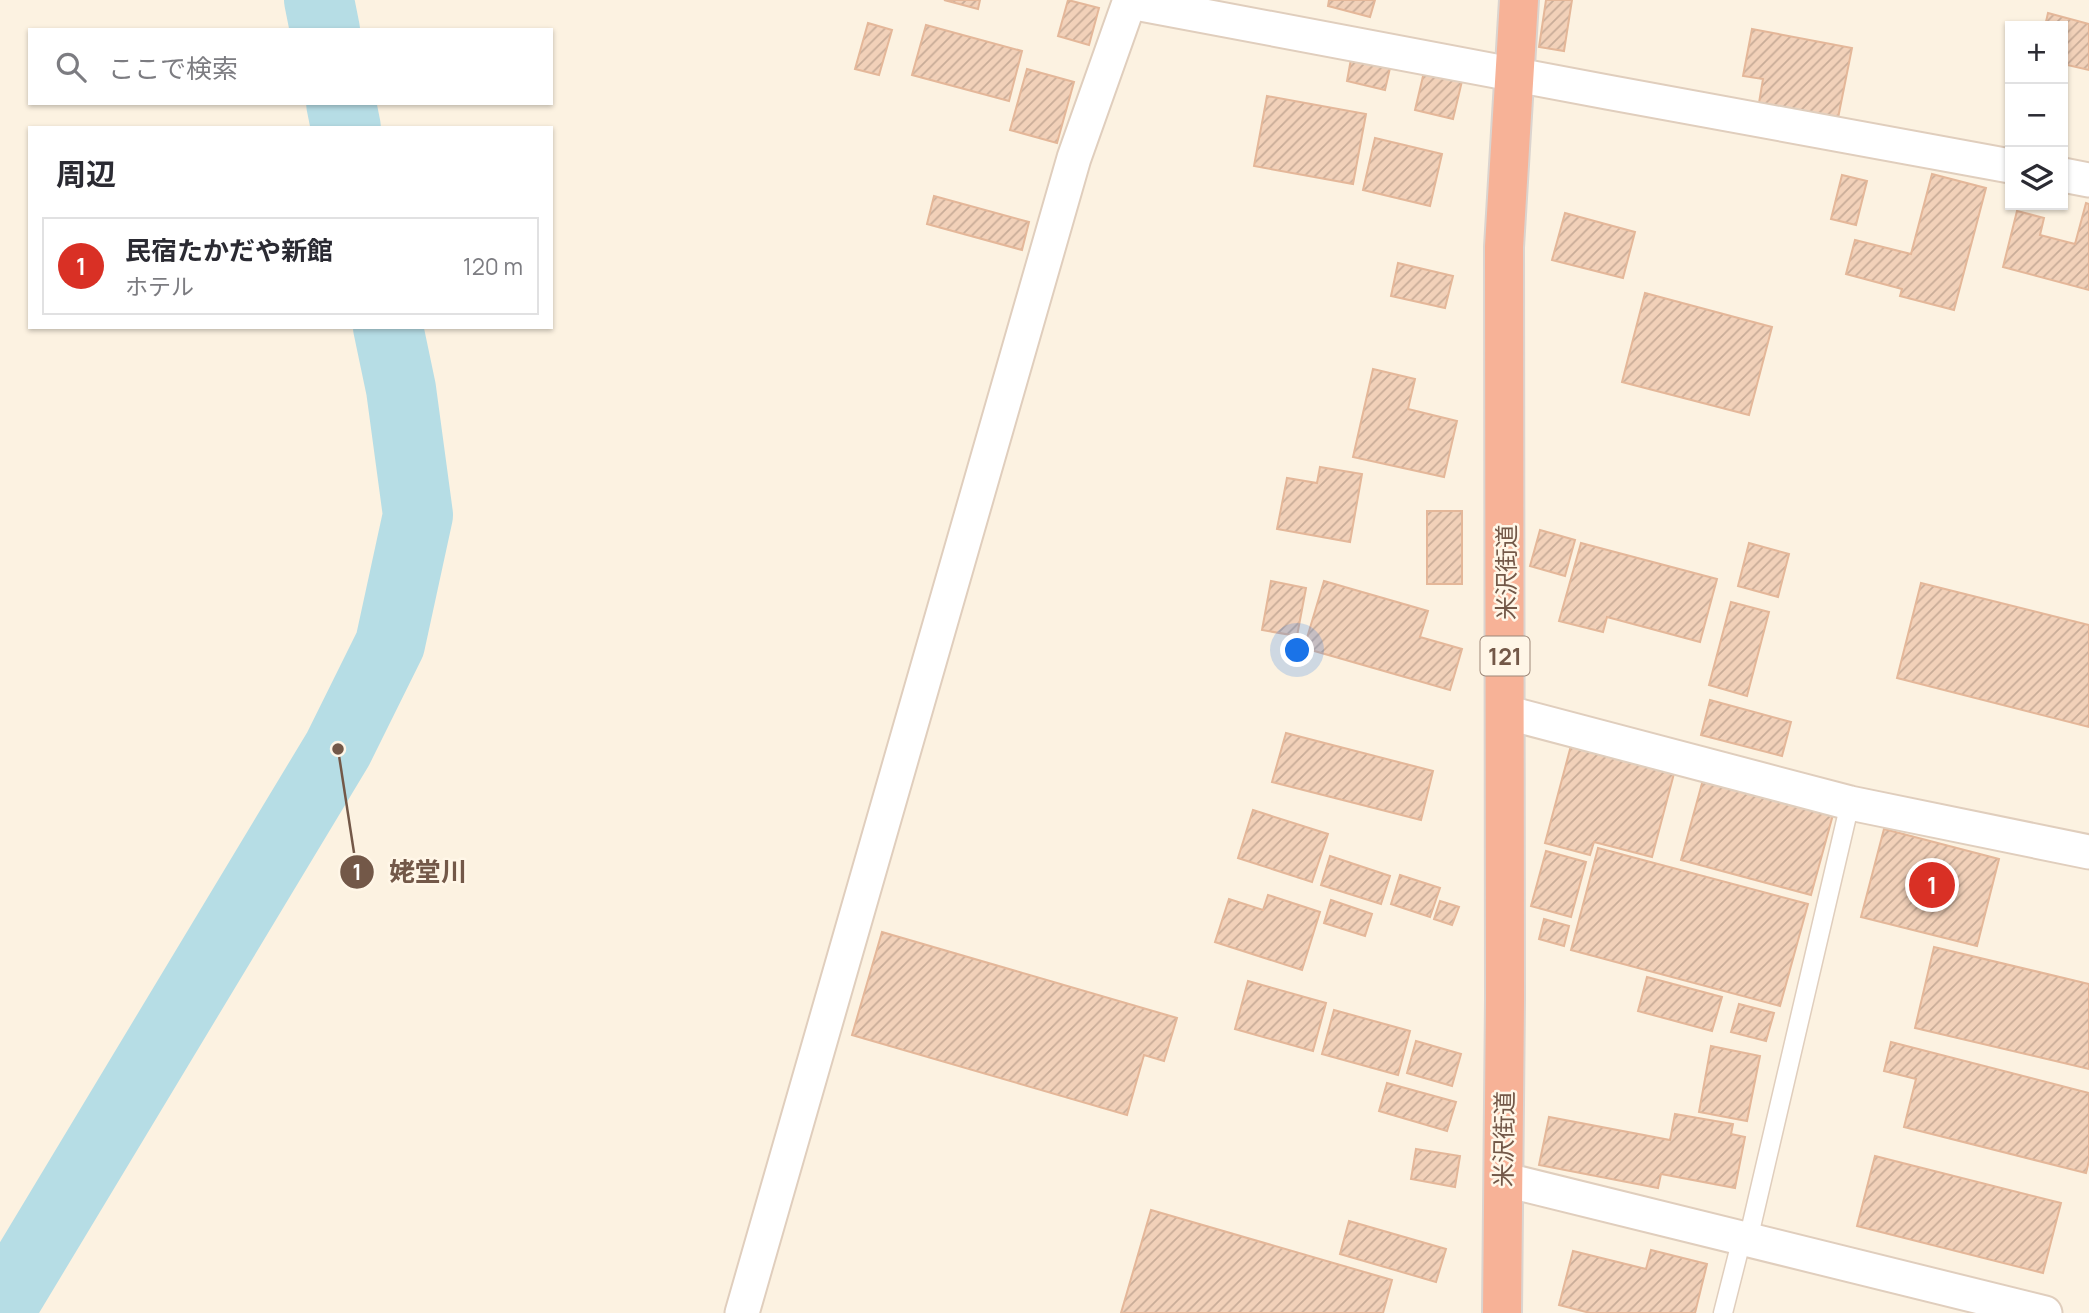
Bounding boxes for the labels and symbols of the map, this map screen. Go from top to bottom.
street label: 米沢街道 [1489,524,1522,620]
your location [1280,633,1314,667]
road number: 121 [1480,636,1530,676]
callout: 姥堂川 [340,849,481,896]
text: 姥堂川 [389,853,467,889]
text: 1 [352,858,362,886]
pin: 1 [1909,859,1955,911]
street label: 米沢街道 [1486,1091,1520,1187]

